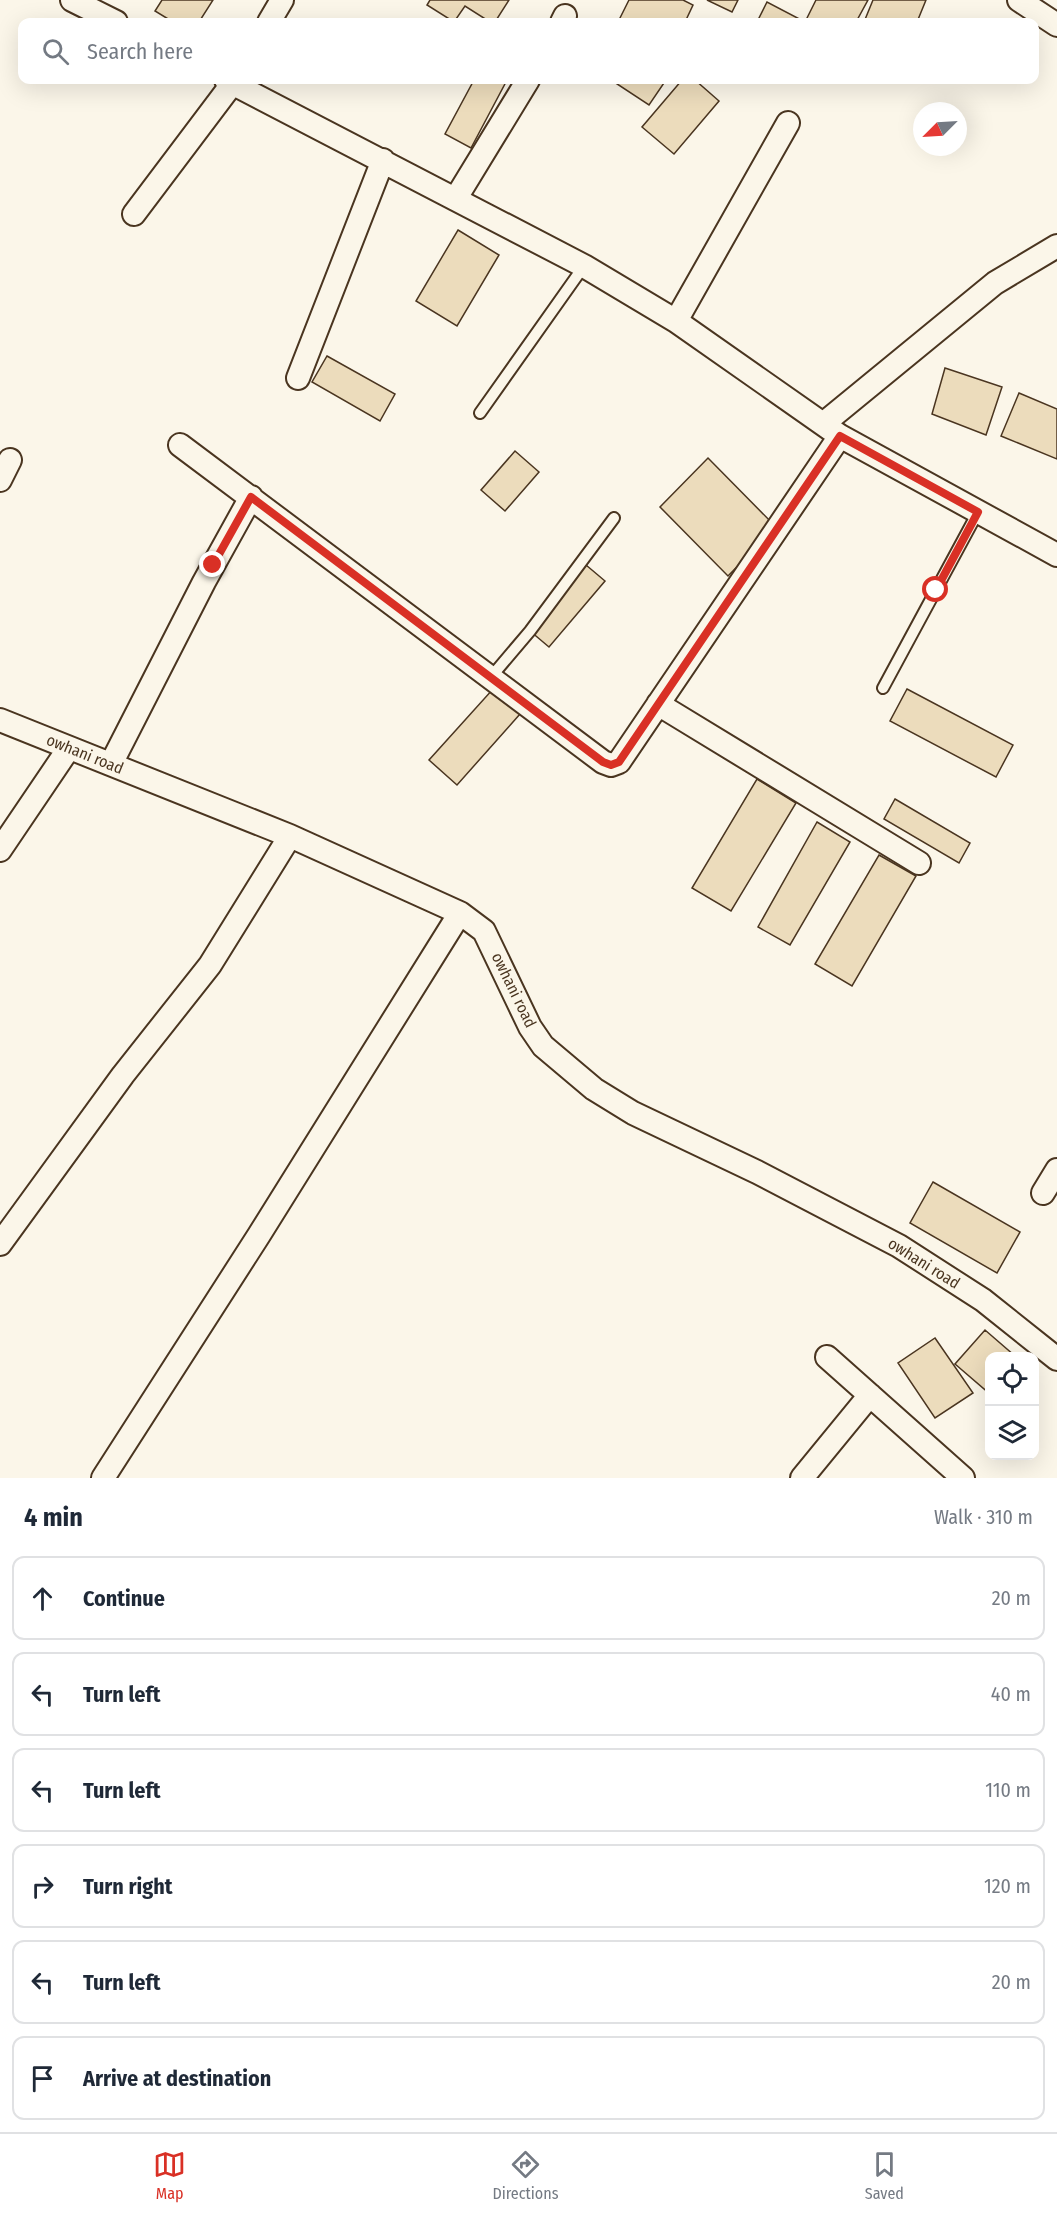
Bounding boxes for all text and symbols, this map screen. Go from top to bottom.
search box [18,18,1039,84]
icon: search [39,35,72,68]
text: Search here [87,38,193,65]
north arrow [913,102,967,156]
route end [199,551,225,577]
route start [922,576,948,602]
street label: owhani road [44,730,126,778]
street label: owhani road [488,949,540,1031]
street label: owhani road [885,1233,963,1293]
map controls [985,1352,1039,1460]
button: locate [985,1352,1039,1406]
button: layers [985,1406,1039,1460]
text: 4 min [24,1502,83,1533]
text: Walk · 310 m [934,1505,1033,1529]
icon: ahead [26,1582,59,1615]
text: Continue [83,1585,165,1612]
text: 20 m [992,1586,1031,1610]
icon: left [26,1678,59,1711]
text: Turn left [83,1681,161,1708]
text: 40 m [991,1682,1031,1706]
icon: left [26,1774,59,1807]
text: Turn left [83,1777,161,1804]
text: 110 m [985,1778,1031,1802]
icon: right [26,1870,59,1903]
text: Turn right [83,1873,172,1900]
text: 120 m [984,1874,1031,1898]
icon: left [26,1966,59,1999]
text: Turn left [83,1969,161,1996]
text: 20 m [992,1970,1031,1994]
icon: arrive [26,2062,59,2095]
text: Arrive at destination [83,2065,271,2092]
tab: Map [153,2148,186,2203]
tab: Directions [492,2148,559,2203]
tab: Saved [865,2148,904,2203]

